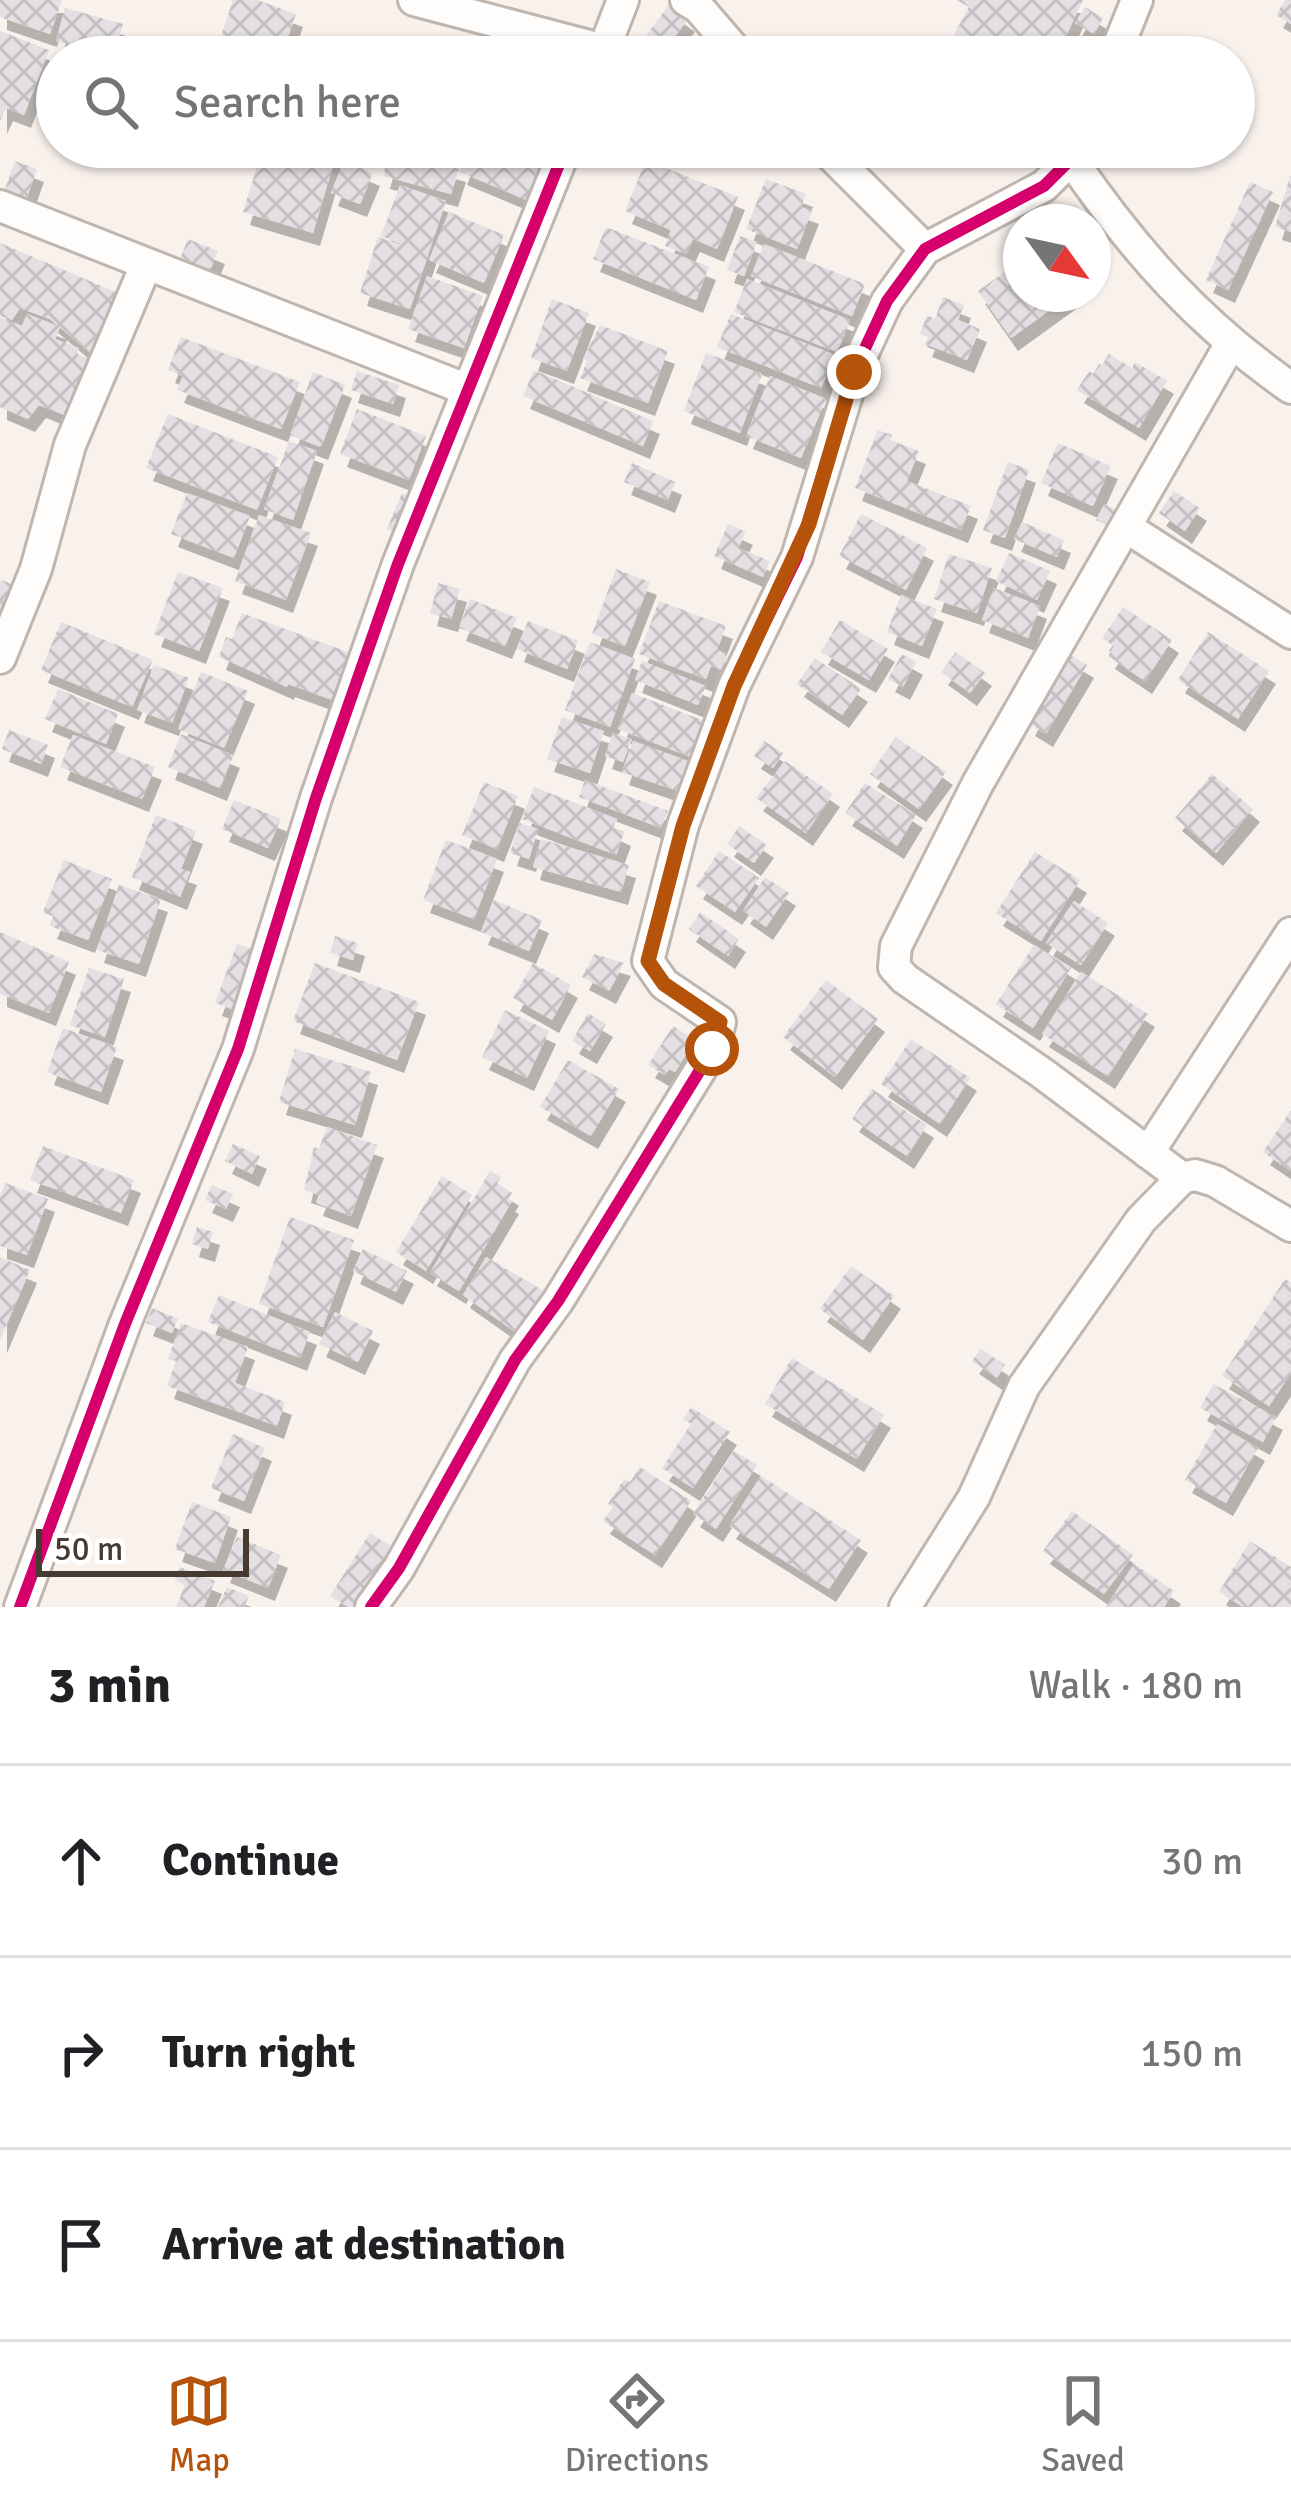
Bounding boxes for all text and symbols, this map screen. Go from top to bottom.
search box [36,36,1255,168]
icon: search [78,69,144,135]
text: Search here [174,75,401,130]
north arrow [1003,204,1111,312]
route end [827,345,881,399]
route start [685,1022,739,1076]
scale bar [36,1523,249,1576]
text: 50 m [54,1529,123,1570]
text: 3 min [48,1654,171,1717]
text: Walk · 180 m [1029,1661,1243,1709]
icon: ahead [48,1828,114,1894]
text: Continue [162,1833,339,1888]
text: 30 m [1161,1837,1243,1885]
icon: right [48,2020,114,2086]
text: Turn right [162,2025,356,2080]
text: 150 m [1140,2029,1243,2077]
icon: arrive [48,2212,114,2278]
text: Arrive at destination [162,2217,566,2272]
tab: Map [166,2368,232,2481]
tab: Directions [565,2368,709,2481]
tab: Saved [1042,2368,1125,2481]

